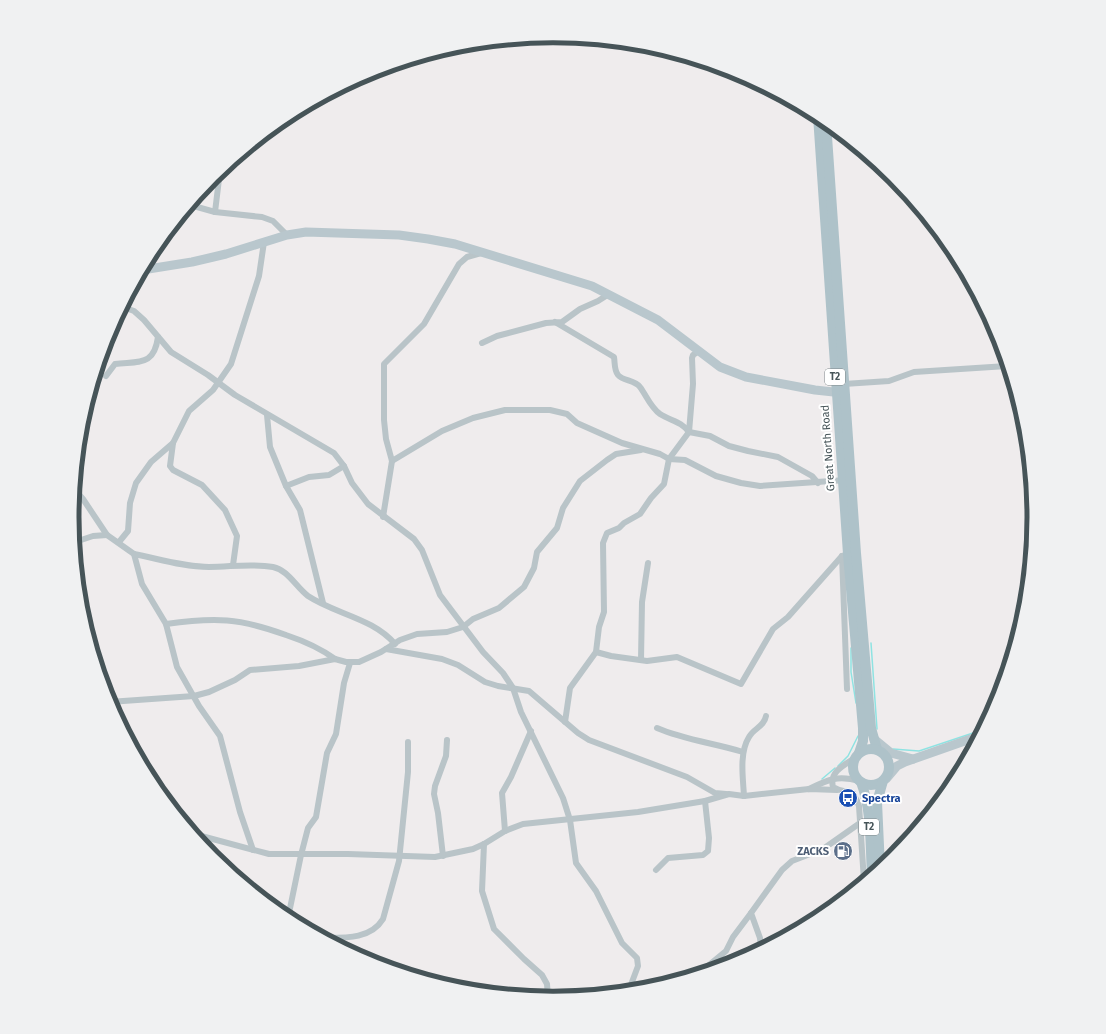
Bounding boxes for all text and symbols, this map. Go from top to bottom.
road number: T2 [825,369,845,385]
street label: Great North Road [818,404,838,492]
bus stop icon: Spectra [837,787,859,809]
place label: Spectra [862,792,901,805]
road number: T2 [859,819,879,835]
fuel station icon: ZACKS [832,840,854,862]
place label: ZACKS [797,845,830,858]

